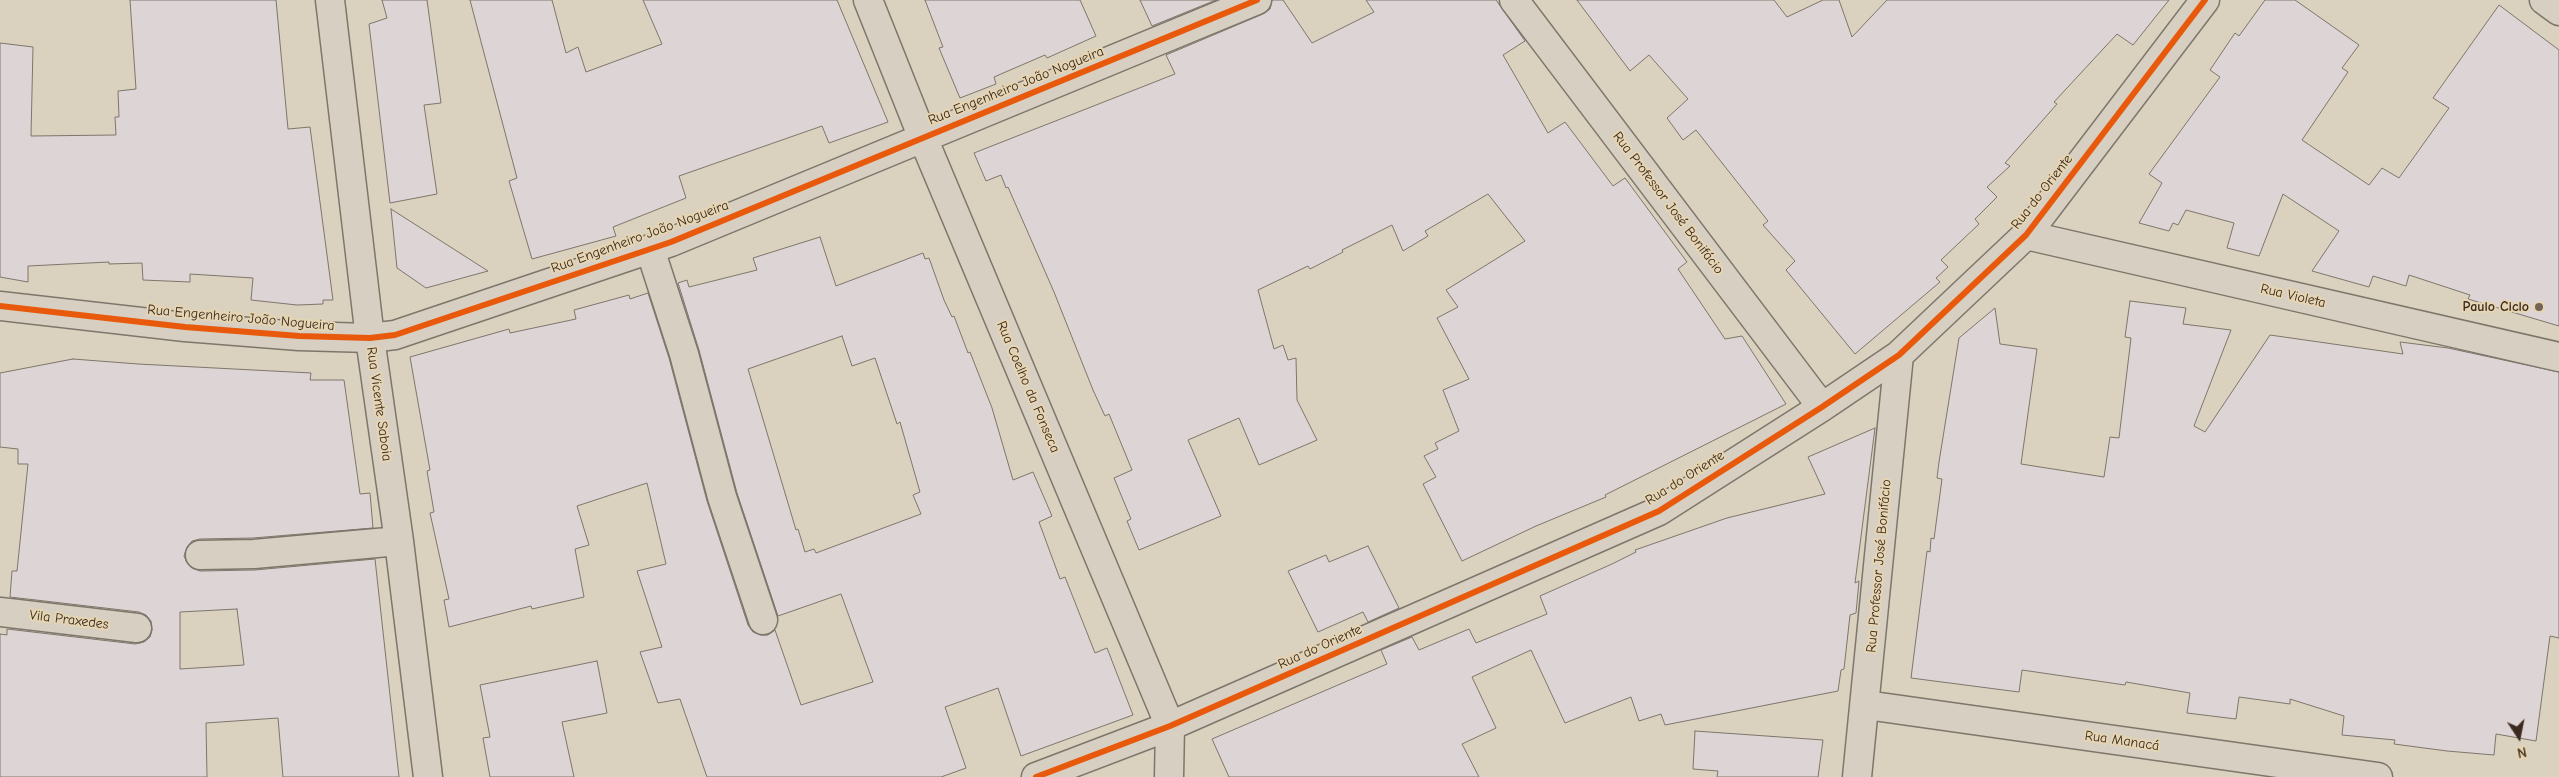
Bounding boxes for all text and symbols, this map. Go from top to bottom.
street label: Rua Engenheiro João Nogueira [926,43,1106,129]
street label: Rua Professor José Bonifácio [1609,128,1727,278]
street label: Rua do Oriente [2008,151,2076,233]
street label: Rua Engenheiro João Nogueira [549,197,731,277]
street label: Rua Violeta [2259,280,2327,312]
place label: Paulo Ciclo [2462,299,2529,315]
street label: Rua Engenheiro João Nogueira [147,301,335,335]
marker: Paulo Ciclo [2533,301,2545,313]
street label: Rua Coelho da Fonseca [993,319,1063,455]
street label: Rua Vicente Saboia [363,346,395,462]
street label: Rua do Oriente [1642,447,1728,509]
street label: Rua Professor José Bonifácio [1863,479,1895,653]
street label: Vila Praxedes [28,607,110,633]
street label: Rua do Oriente [1275,621,1365,673]
north arrow [2494,712,2544,762]
street label: Rua Manacá [2084,727,2160,755]
text: N [2516,743,2528,761]

